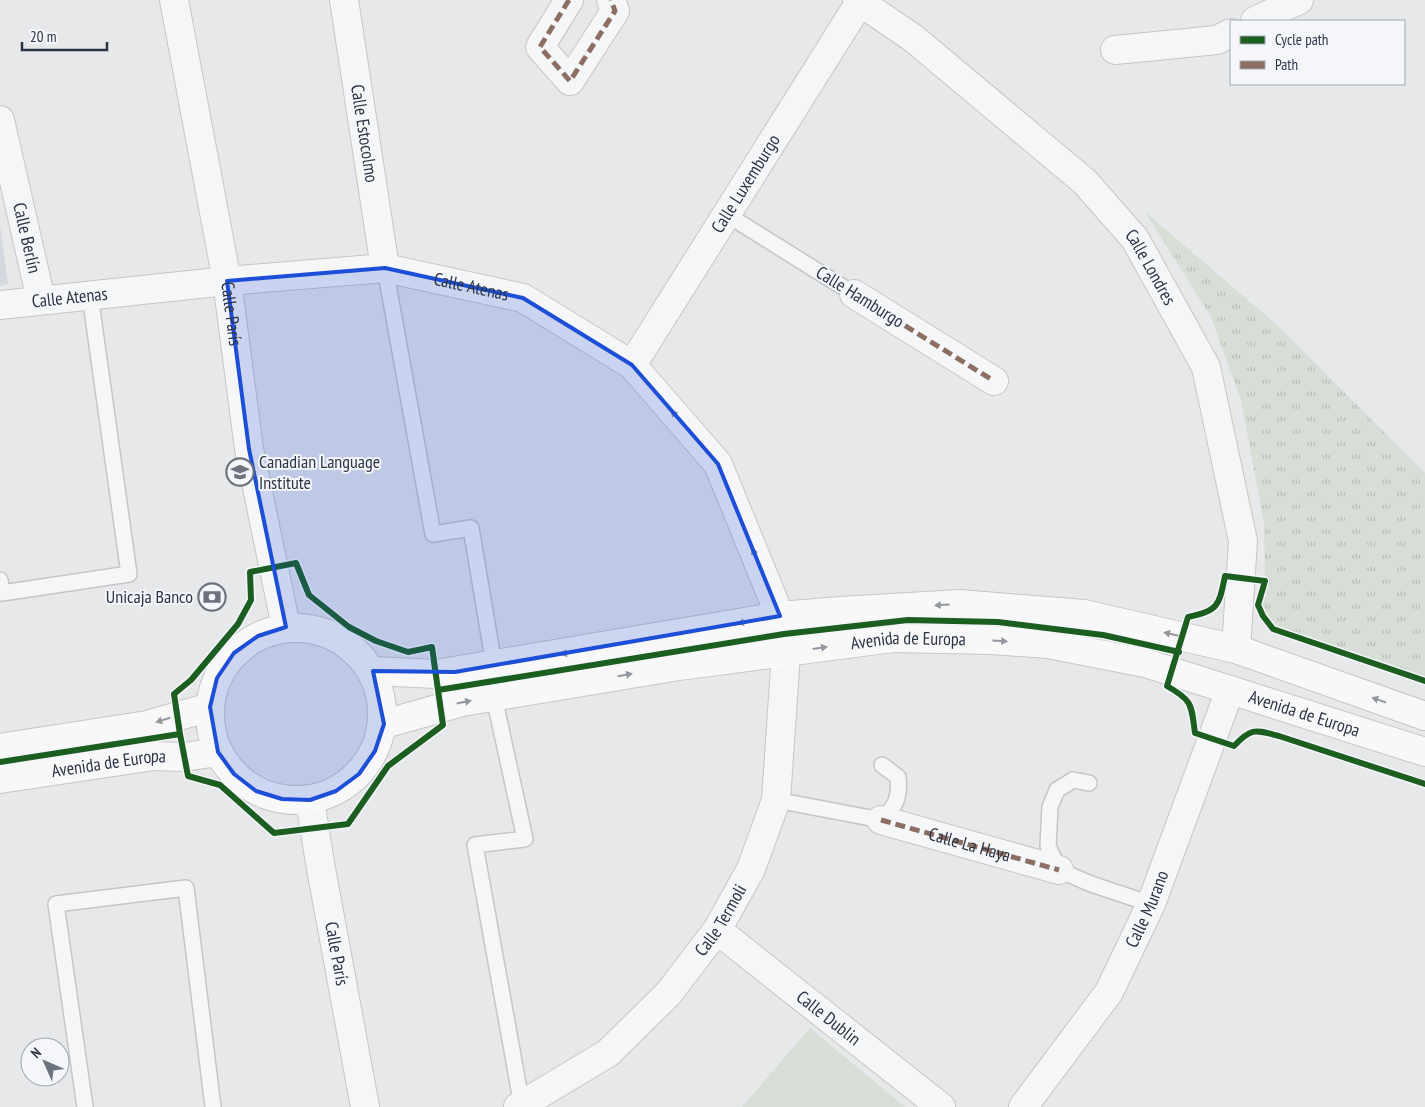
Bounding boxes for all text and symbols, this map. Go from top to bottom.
scale bar [22,20,108,52]
legend [1230,20,1405,85]
text: 20 m [30,27,56,46]
text: Cycle path [1275,30,1328,49]
text: Path [1275,55,1298,74]
street label: Calle Estocolmo [346,83,384,184]
street label: Calle Luxemburgo [706,130,785,237]
street label: Calle Berlín [8,200,47,275]
street label: Calle Londres [1120,224,1181,309]
street label: Calle Hamburgo [812,260,909,333]
street label: Calle Atenas [432,267,511,306]
street label: Calle París [216,280,247,347]
street label: Calle Atenas [30,282,109,313]
one-way arrow [670,409,681,422]
place label: Canadian Language Institute [259,450,380,494]
school or university icon: Canadian Language Institute [225,457,255,487]
one-way arrow [751,548,759,562]
bank icon: Unicaja Banco [197,582,227,612]
place label: Unicaja Banco [106,585,193,608]
one-way arrow [933,602,949,610]
one-way arrow [737,619,753,627]
street label: Avenida de Europa [849,626,966,654]
one-way arrow [1164,630,1179,638]
one-way arrow [992,637,1008,645]
one-way arrow [813,644,829,652]
one-way arrow [559,649,575,657]
one-way arrow [617,671,633,679]
street label: Avenida de Europa [1246,685,1363,742]
one-way arrow [1371,696,1386,704]
one-way arrow [457,698,472,706]
one-way arrow [156,717,171,725]
street label: Avenida de Europa [50,744,166,782]
street label: Calle La Haya [926,822,1013,867]
street label: Calle Murano [1120,867,1173,951]
street label: Calle Termoli [689,880,751,961]
street label: Calle París [320,920,354,987]
street label: Calle Dublin [792,985,866,1050]
north arrow [20,1037,70,1087]
text: N [27,1044,45,1062]

